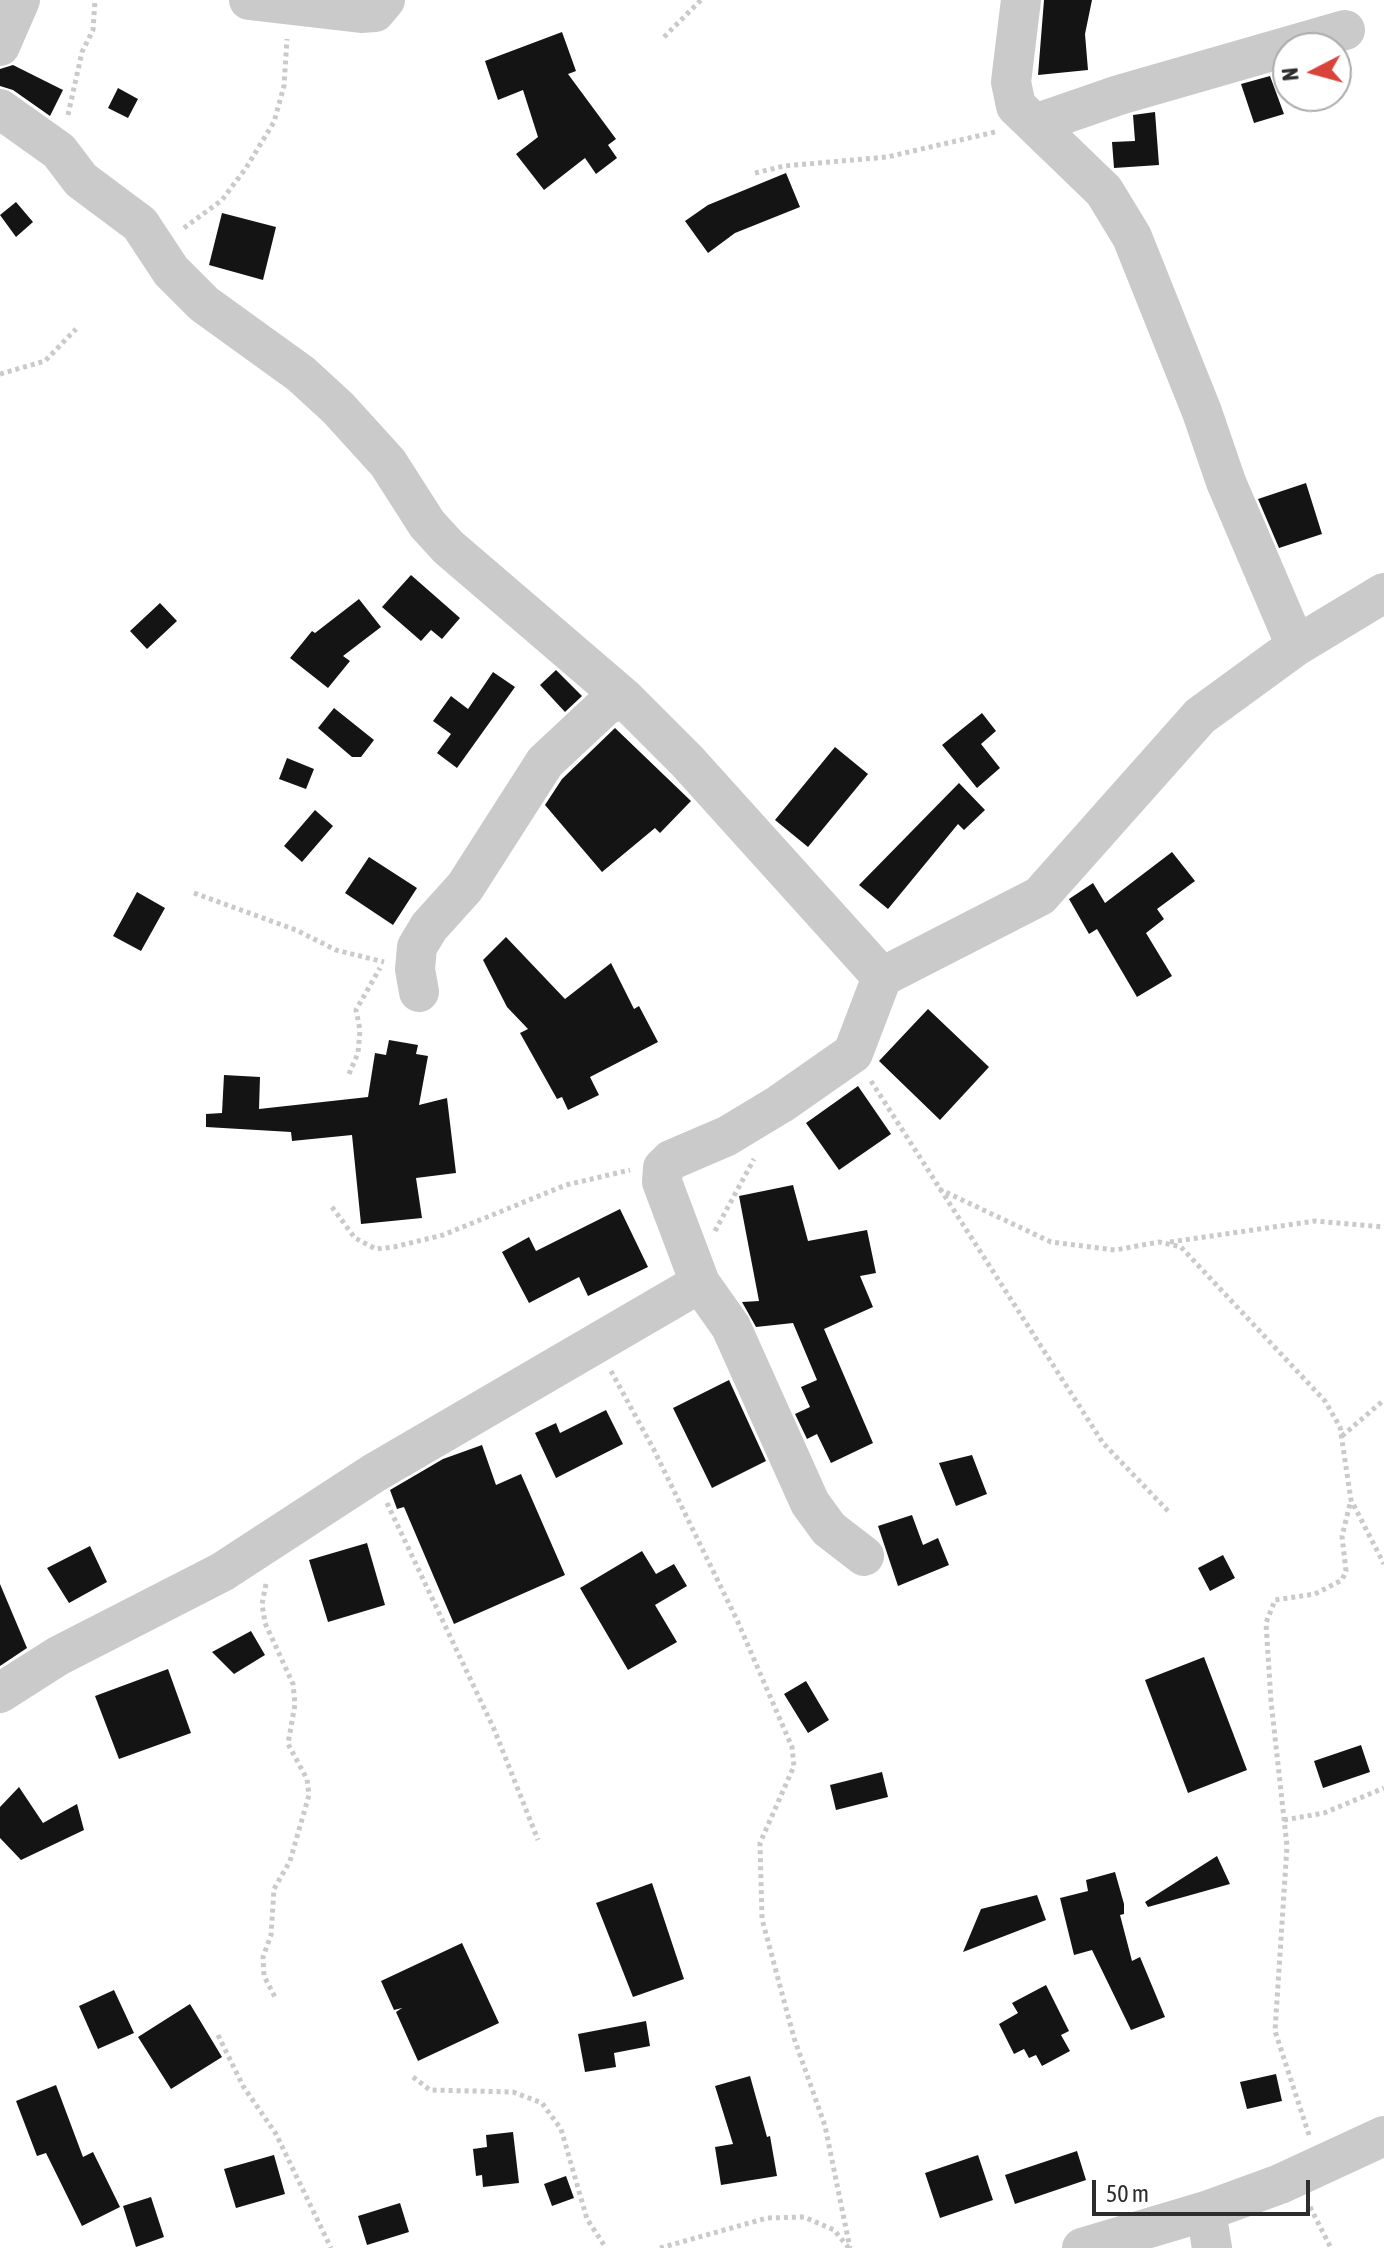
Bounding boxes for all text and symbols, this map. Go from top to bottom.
north arrow [1272,32,1352,112]
text: N [1277,66,1304,82]
scale bar [1096,2164,1314,2214]
text: 50 m [1106,2180,1149,2207]

